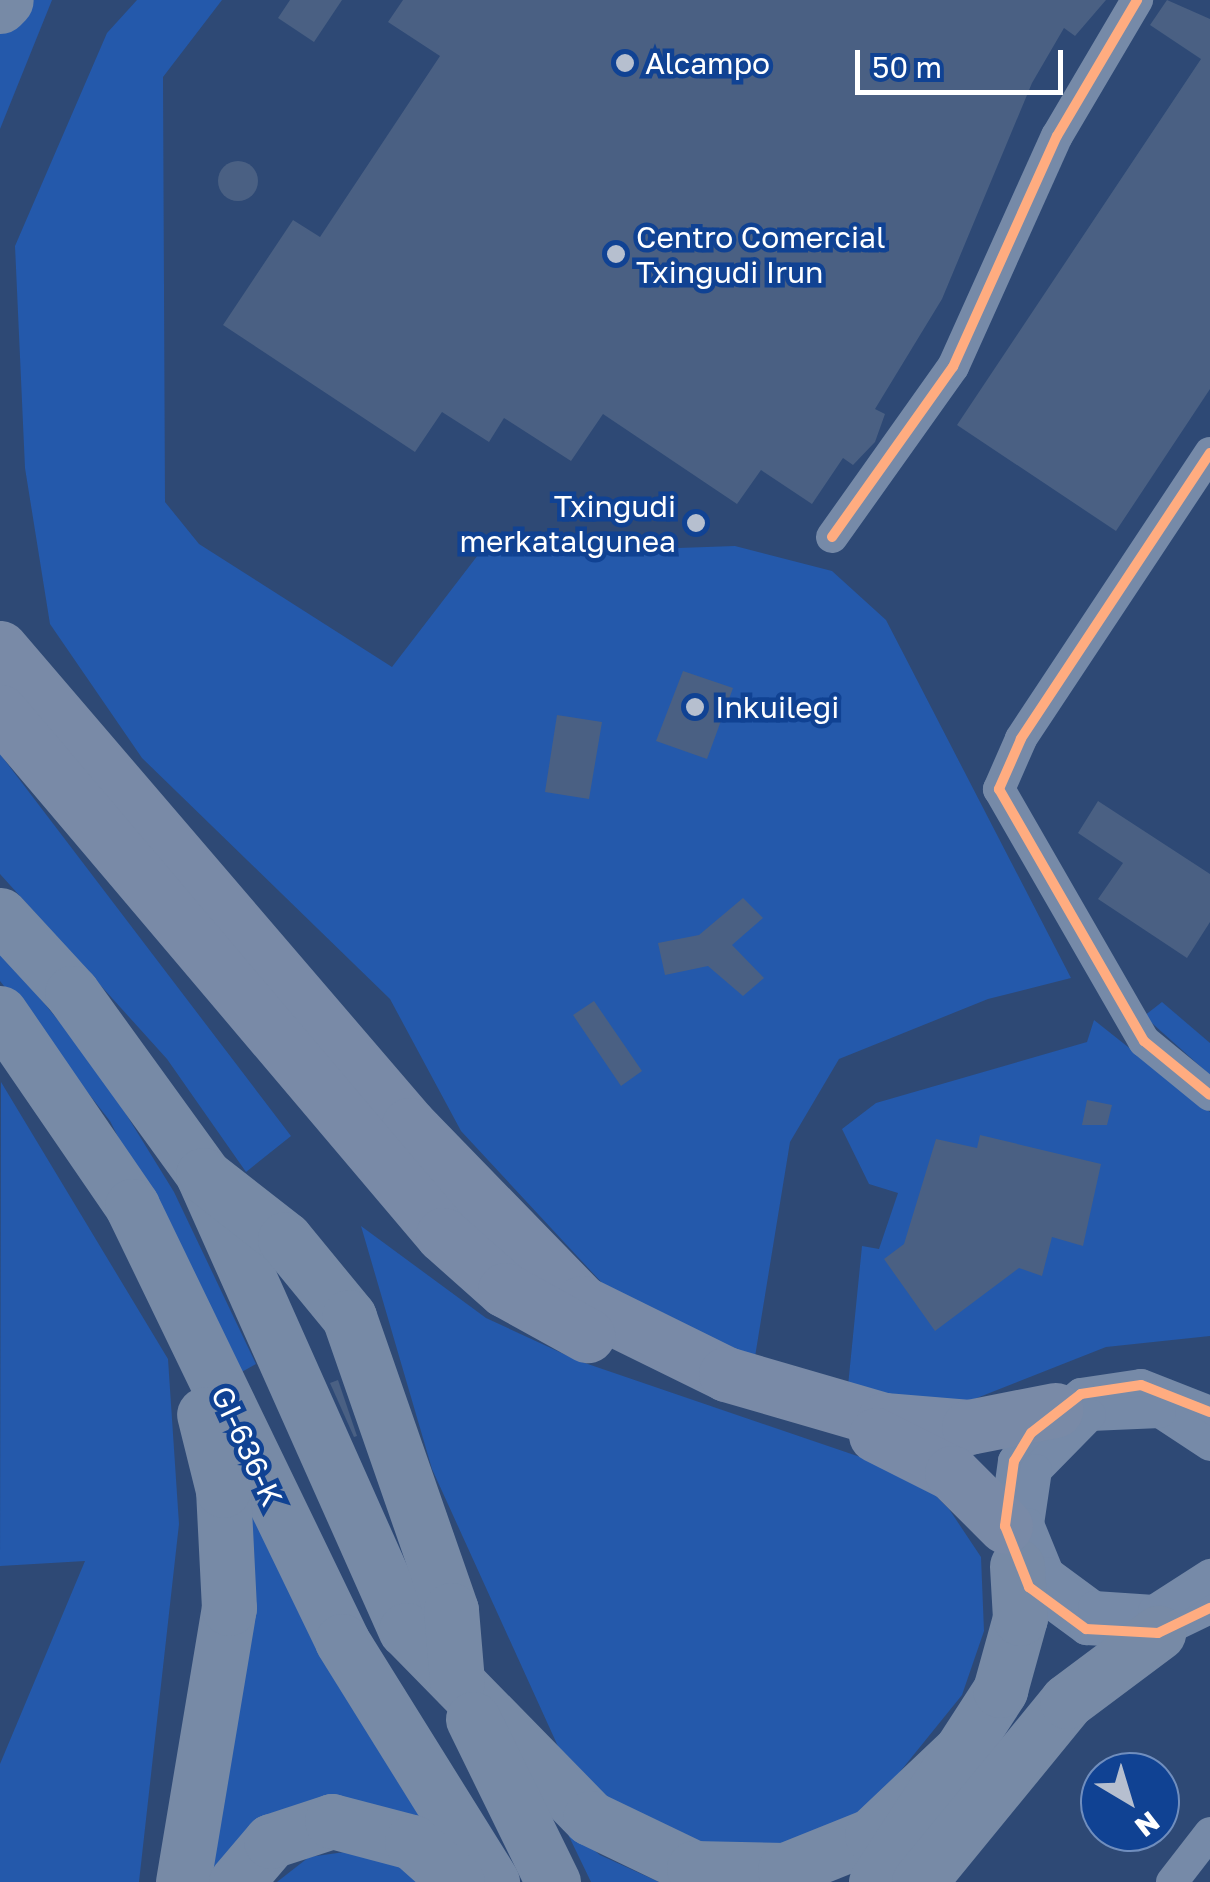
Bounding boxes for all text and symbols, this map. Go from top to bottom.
scale bar [860,30,1068,92]
place label: Alcampo [645,45,770,81]
text: 50 m [872,49,942,85]
marker: Alcampo [614,52,636,74]
place label: Centro Comercial Txingudi Irun [636,219,886,290]
marker: Centro Comercial Txingudi Irun [605,243,627,265]
place label: Txingudi merkatalgunea [459,488,676,558]
marker: Txingudi merkatalgunea [685,512,707,534]
place label: Inkuilegi [715,689,839,725]
marker: Inkuilegi [684,696,706,718]
street label: GI-636-K [204,1380,290,1512]
north arrow [1080,1752,1180,1852]
text: N [1129,1805,1166,1844]

